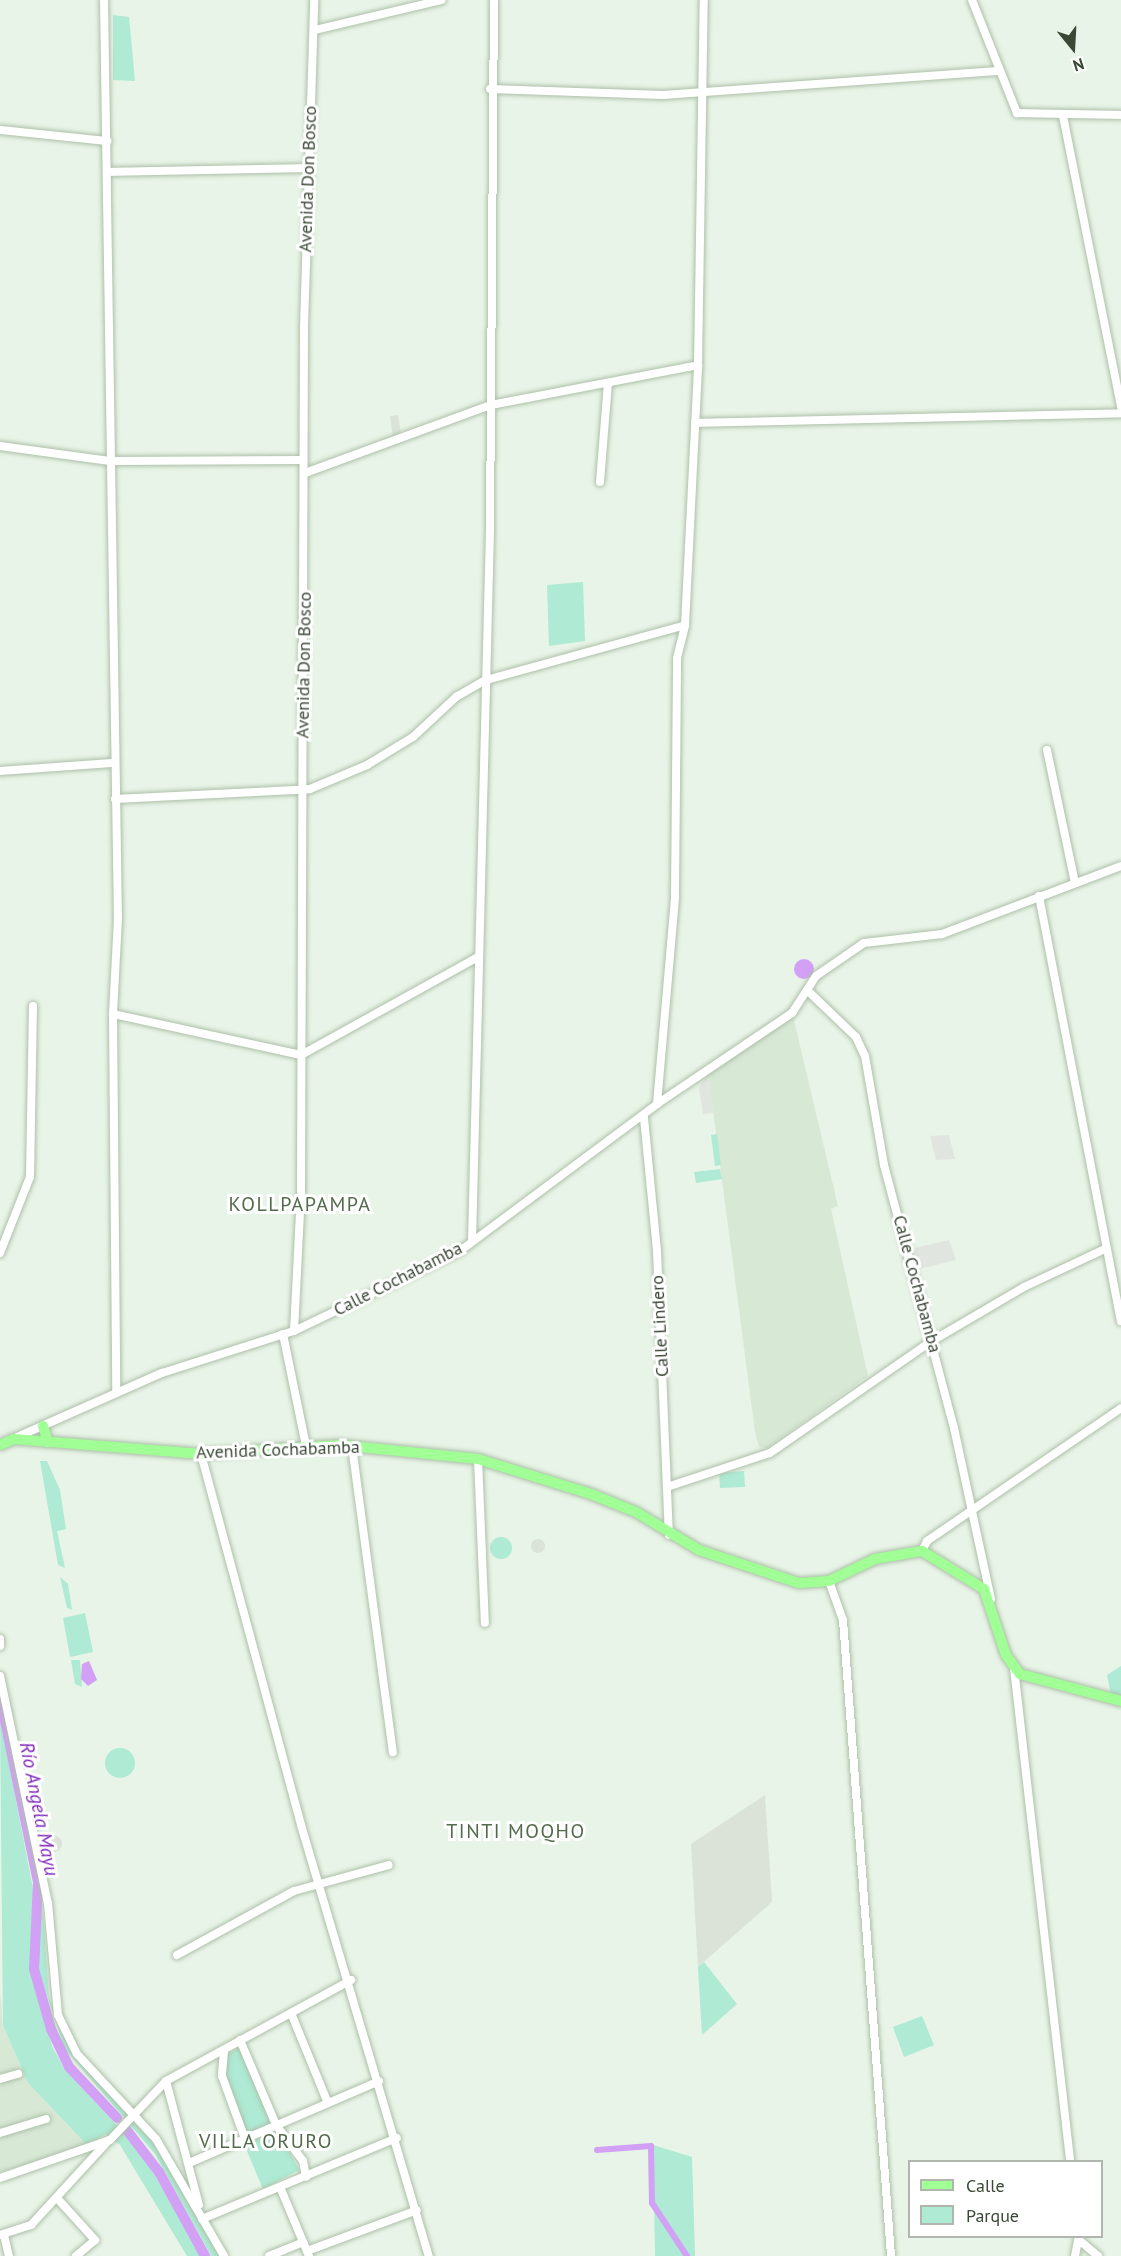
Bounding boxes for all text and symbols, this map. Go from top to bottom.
north arrow [1043,18,1103,78]
text: N [1070,54,1087,76]
street label: Avenida Don Bosco [295,105,321,253]
street label: Avenida Don Bosco [292,591,316,739]
district label: KOLLPAPAMPA [229,1192,371,1216]
street label: Calle Cochabamba [888,1213,946,1355]
street label: Calle Cochabamba [330,1237,466,1321]
street label: Calle Lindero [647,1275,673,1377]
street label: Avenida Cochabamba [196,1436,360,1464]
water label: Río Angela Mayu [14,1740,64,1878]
district label: TINTI MOQHO [446,1819,586,1843]
district label: VILLA ORURO [199,2129,333,2153]
legend [908,2160,1103,2238]
text: Calle [966,2174,1005,2197]
text: Parque [966,2204,1019,2227]

